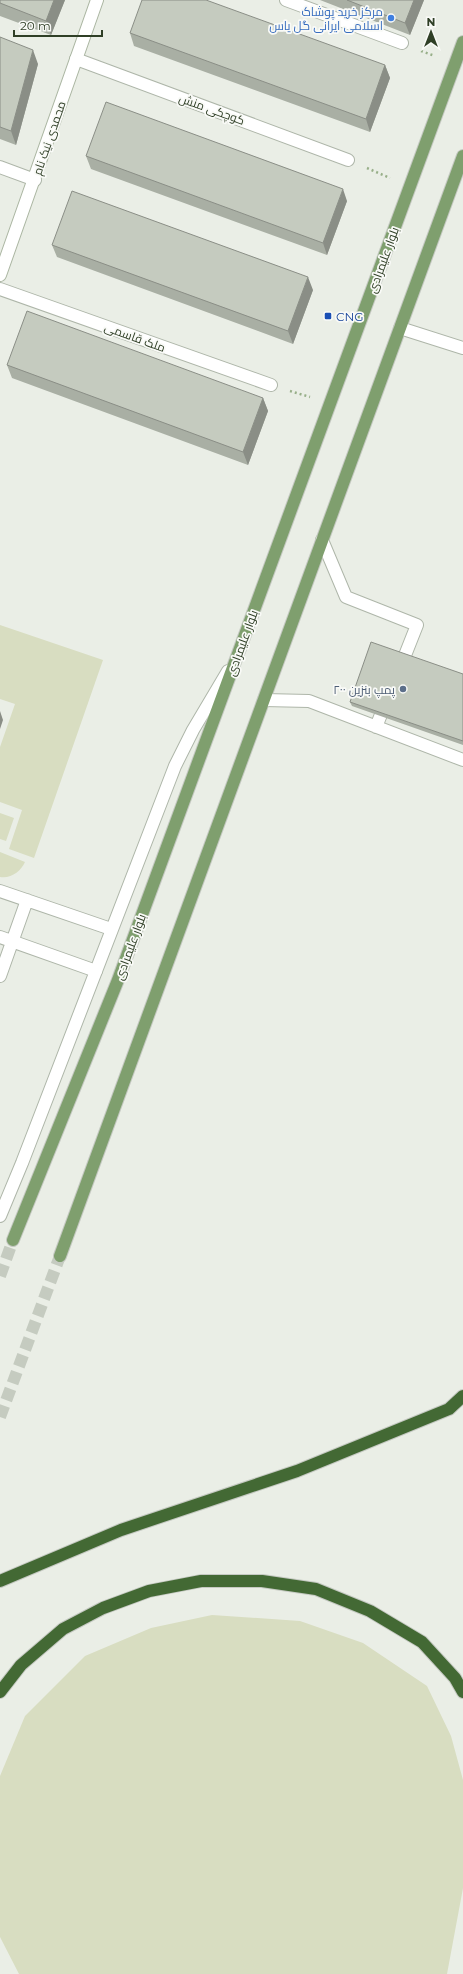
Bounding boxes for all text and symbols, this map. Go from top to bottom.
place label: مرکز خرید پوشاک اسلامی ایرانی گل یاس [269,4,383,33]
scale bar [14,12,102,38]
north arrow [411,12,451,52]
marker: مرکز خرید پوشاک اسلامی ایرانی گل یاس [386,13,396,23]
text: N [427,15,435,29]
text: 20 m [20,18,51,33]
street label: کوچکی منش [176,90,247,130]
street label: محمدی نیک نام [29,99,70,177]
street label: بلوار علیمرادی [364,225,402,295]
place label: CNG [336,309,364,324]
marker: CNG [323,311,333,321]
street label: ملک قاسمی [102,319,168,355]
street label: بلوار علیمرادی [223,608,261,678]
place label: پمپ بنزین ۲۰۰ [333,682,396,699]
marker: پمپ بنزین ۲۰۰ [398,684,408,694]
street label: بلوار علیمرادی [111,912,149,982]

